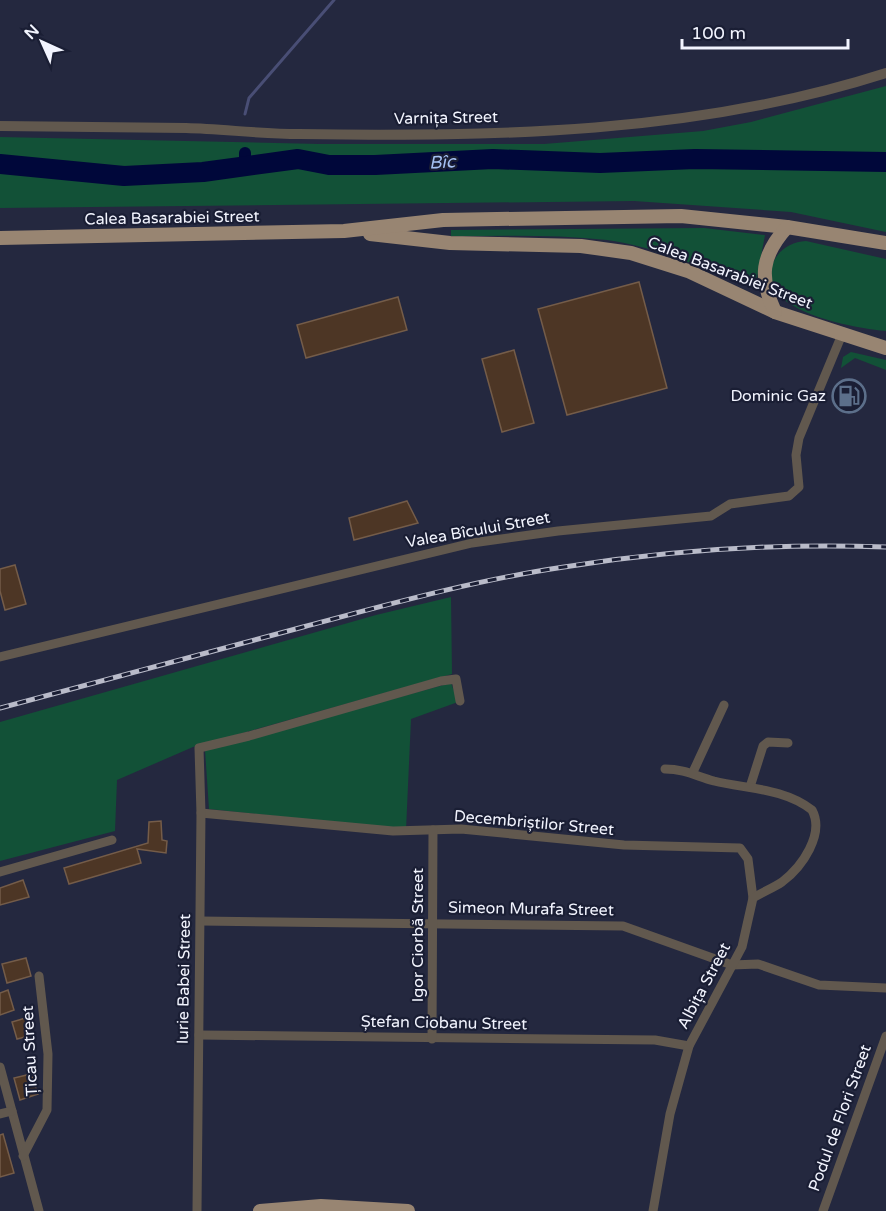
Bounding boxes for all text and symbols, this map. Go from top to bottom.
north arrow [12,12,72,72]
scale bar [682,12,848,50]
text: N [20,20,44,44]
text: 100 m [691,22,746,44]
street label: Varnița Street [394,107,498,129]
water label: Bîc [428,150,458,174]
street label: Calea Basarabiei Street [84,206,260,230]
street label: Calea Basarabiei Street [645,232,815,314]
fuel station icon: Dominic Gaz [831,378,867,414]
place label: Dominic Gaz [730,386,826,406]
street label: Valea Bîcului Street [404,507,552,553]
street label: Decembriștilor Street [453,806,615,840]
street label: Igor Ciorbă Street [408,868,428,1002]
street label: Simeon Murafa Street [448,898,614,920]
street label: Iurie Babei Street [173,914,195,1044]
street label: Albița Street [673,939,735,1033]
street label: Țicau Street [18,1005,42,1097]
street label: Ștefan Ciobanu Street [361,1012,527,1034]
street label: Podul de Flori Street [804,1042,876,1194]

